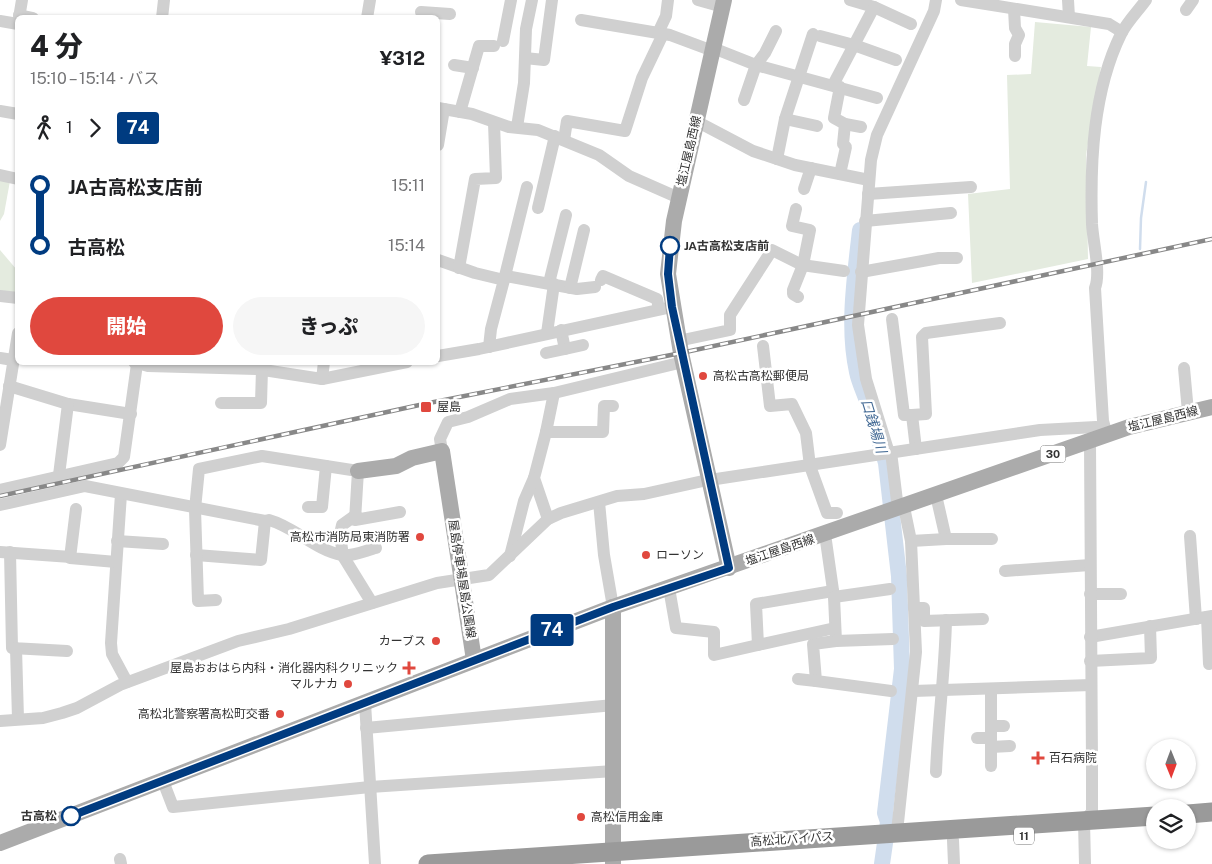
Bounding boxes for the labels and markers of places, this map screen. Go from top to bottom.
marker: JA古高松支店前 [660,236,680,256]
place label: JA古高松支店前 [684,239,769,253]
place label: 高松古高松郵便局 [713,369,809,383]
marker: 高松古高松郵便局 [697,370,709,382]
marker: 屋島 [419,400,433,414]
place label: 屋島 [437,400,461,414]
place label: 高松市消防局東消防署 [290,530,410,544]
marker: 高松市消防局東消防署 [414,531,426,543]
place label: ローソン [656,548,704,562]
marker: ローソン [640,549,652,561]
place label: カーブス [379,634,426,648]
marker: カーブス [430,635,442,647]
place label: 屋島おおはら内科・消化器内科クリニック [170,661,398,675]
marker: 屋島おおはら内科・消化器内科クリニック [402,661,416,675]
place label: マルナカ [290,677,338,691]
marker: マルナカ [342,678,354,690]
place label: 高松北警察署高松町交番 [138,707,270,721]
marker: 高松北警察署高松町交番 [274,708,286,720]
marker: 百石病院 [1031,751,1045,765]
place label: 百石病院 [1049,751,1097,765]
marker: 古高松 [61,806,81,826]
place label: 古高松 [21,809,57,823]
place label: 高松信用金庫 [591,810,663,824]
marker: 高松信用金庫 [575,811,587,823]

